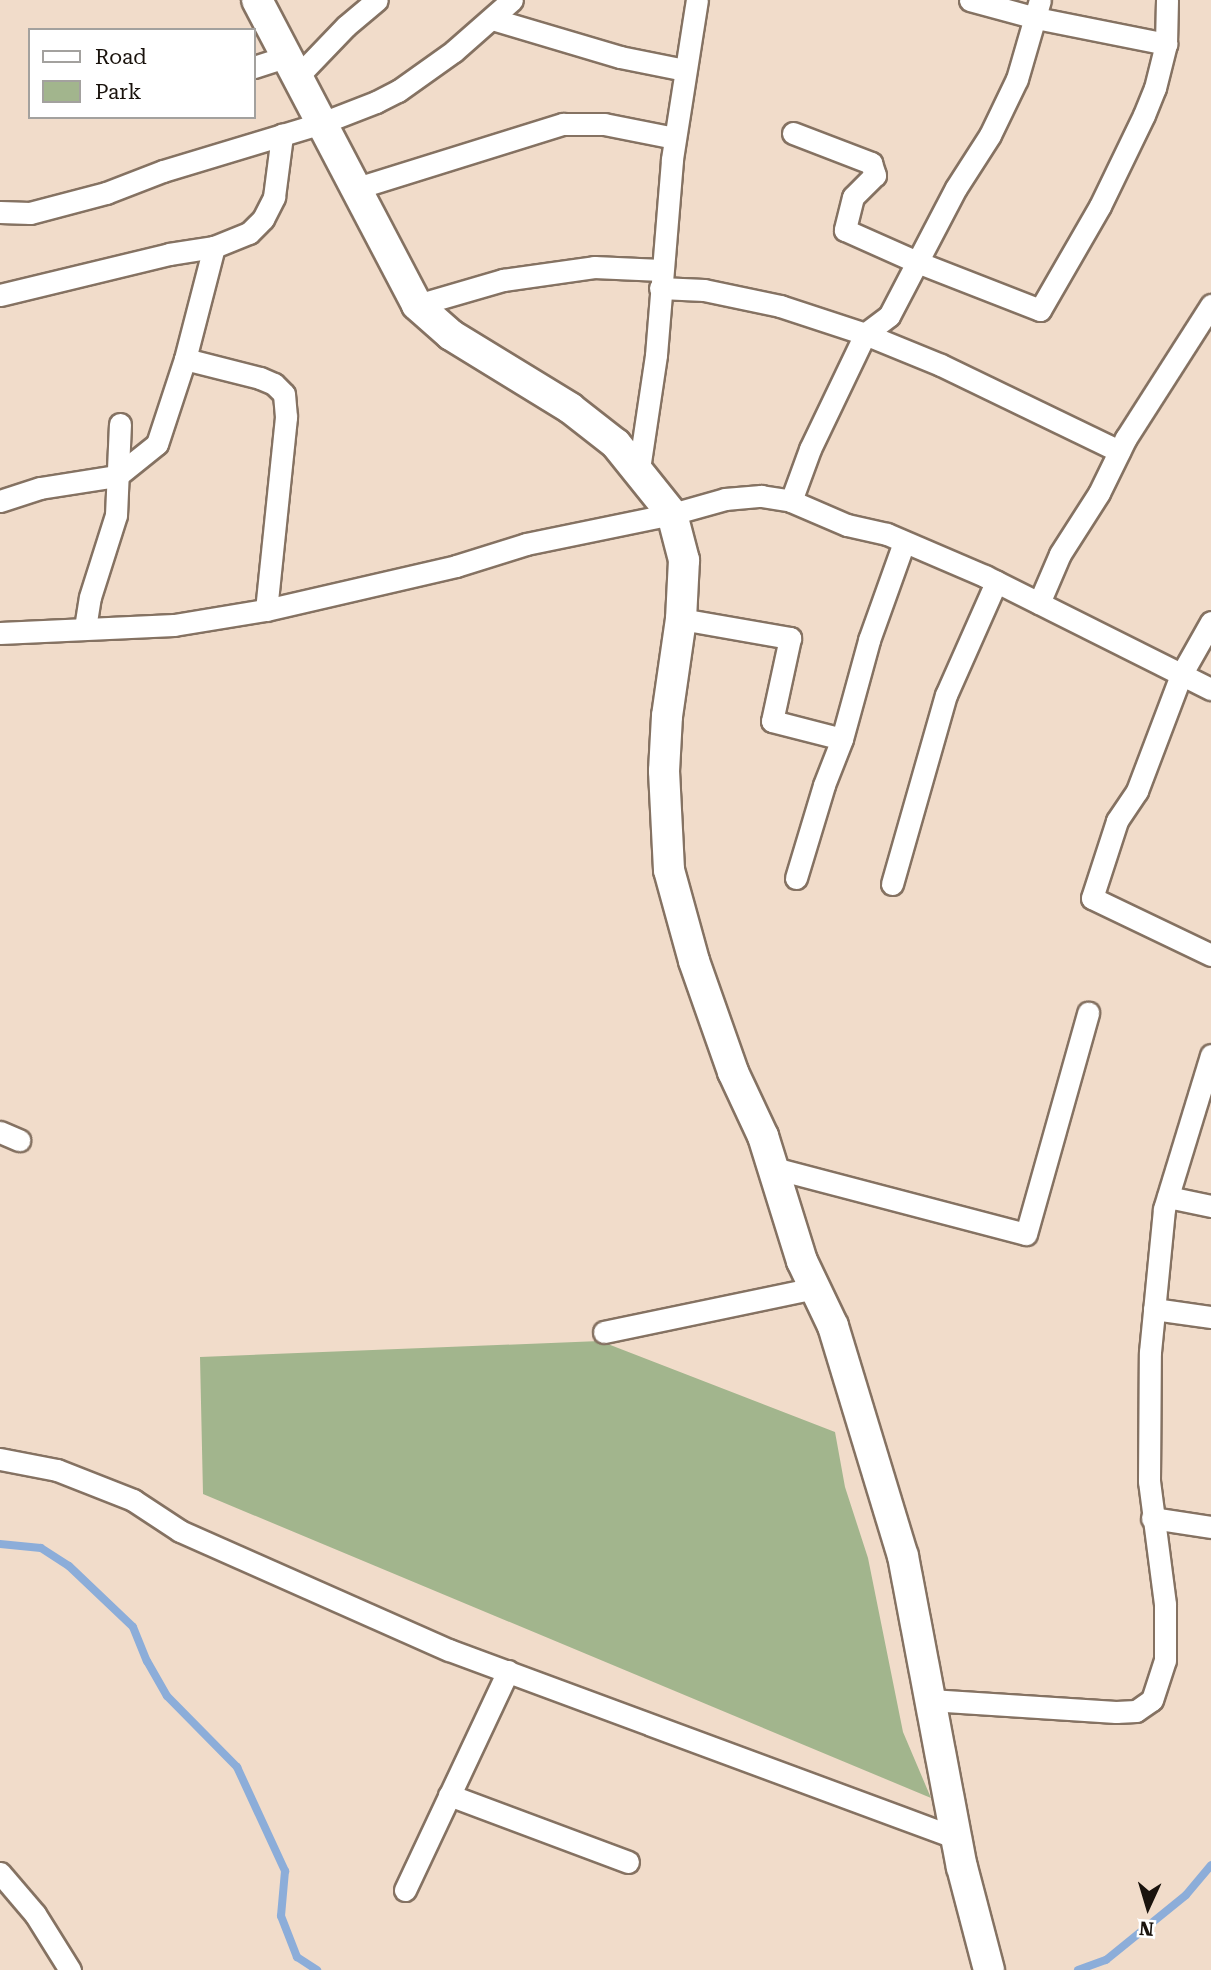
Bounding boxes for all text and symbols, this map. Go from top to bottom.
legend [28,28,256,119]
text: Road [95,45,147,69]
text: Park [95,80,141,104]
north arrow [1113,1872,1183,1942]
text: N [1138,1916,1155,1940]

